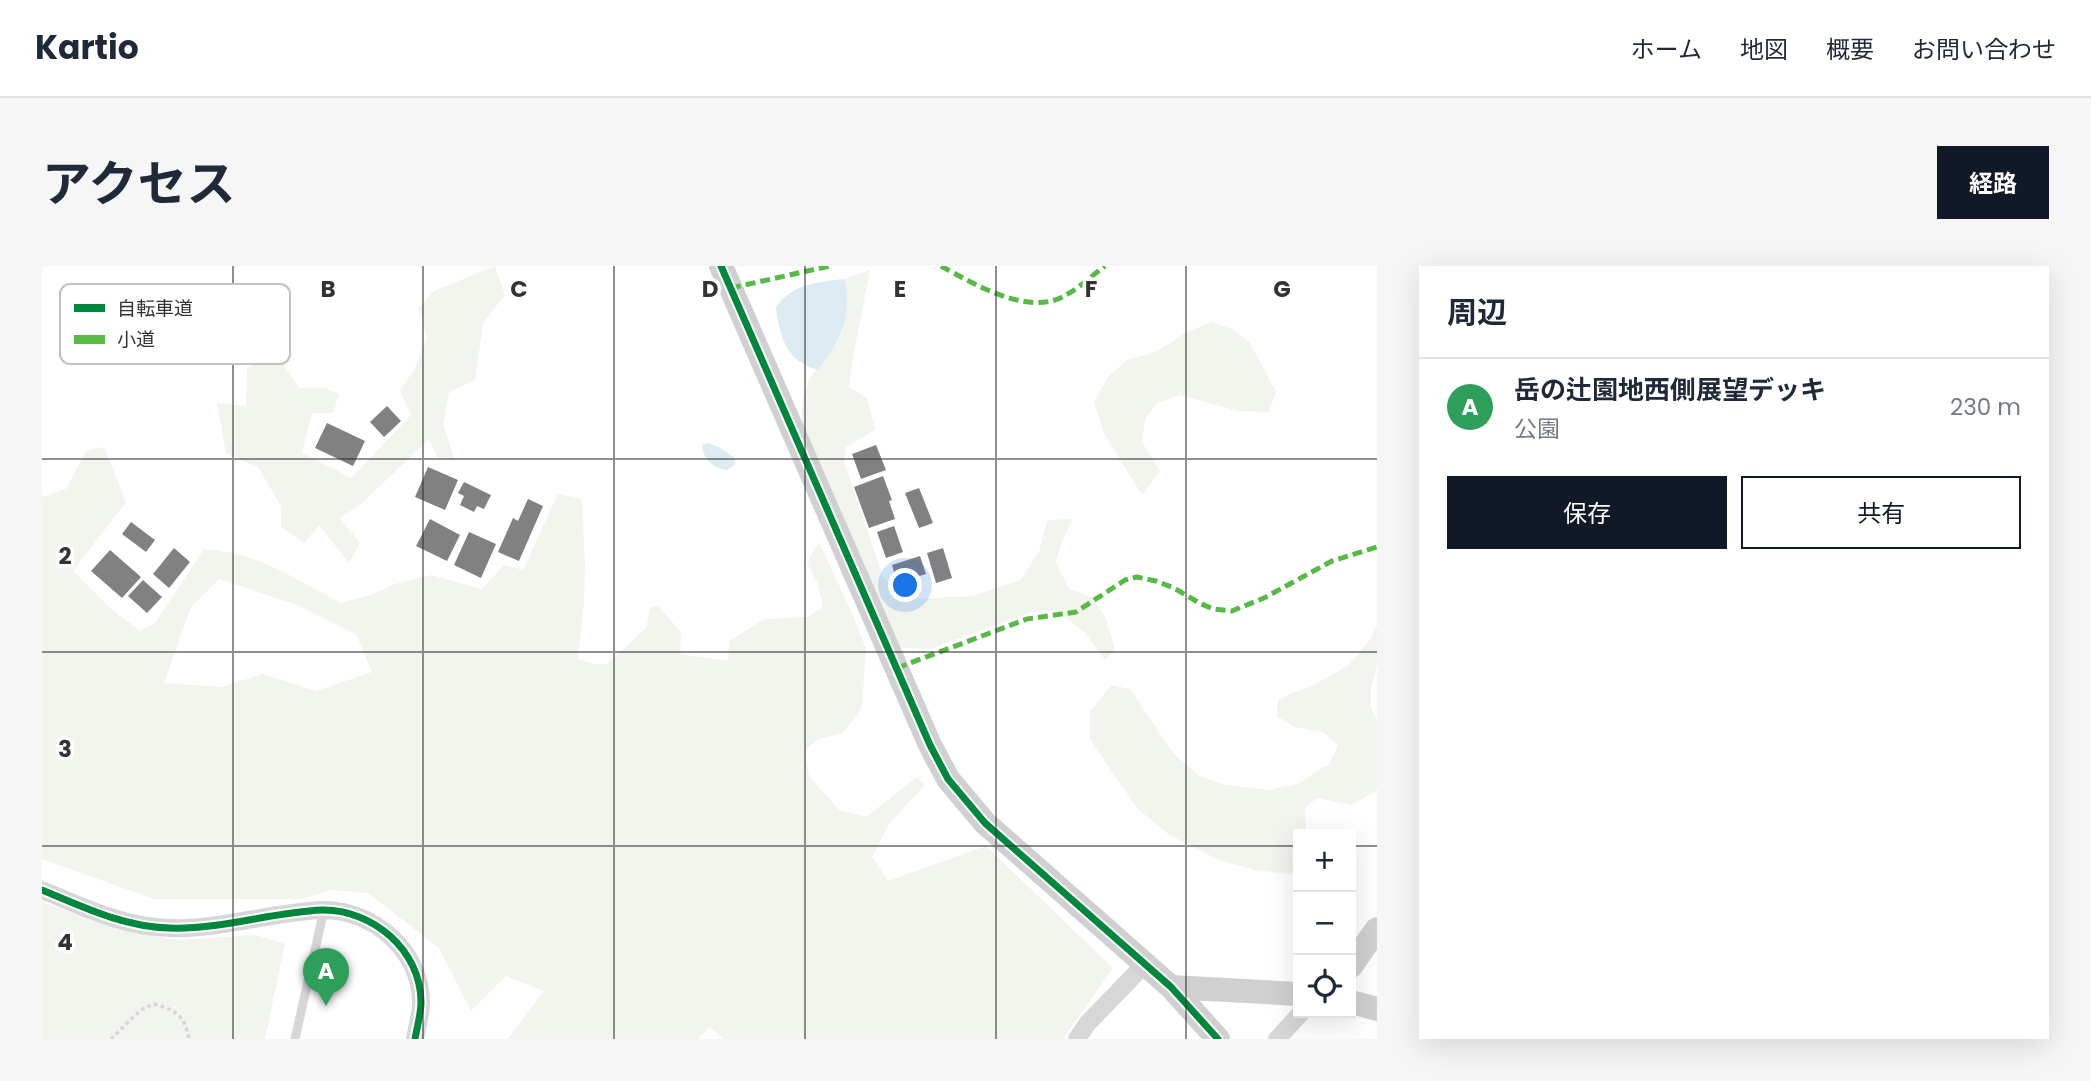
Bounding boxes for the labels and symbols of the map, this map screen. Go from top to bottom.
text: B [320,273,336,305]
text: C [510,273,528,305]
text: D [702,273,718,305]
text: E [894,273,906,305]
text: F [1085,273,1097,305]
text: G [1273,273,1291,305]
legend [60,284,290,364]
text: 自転車道 [117,295,193,322]
text: 小道 [117,326,155,353]
text: 2 [58,540,72,572]
your location [888,568,922,602]
text: 3 [58,733,72,765]
text: 4 [57,926,73,958]
pin: A [303,948,349,1006]

